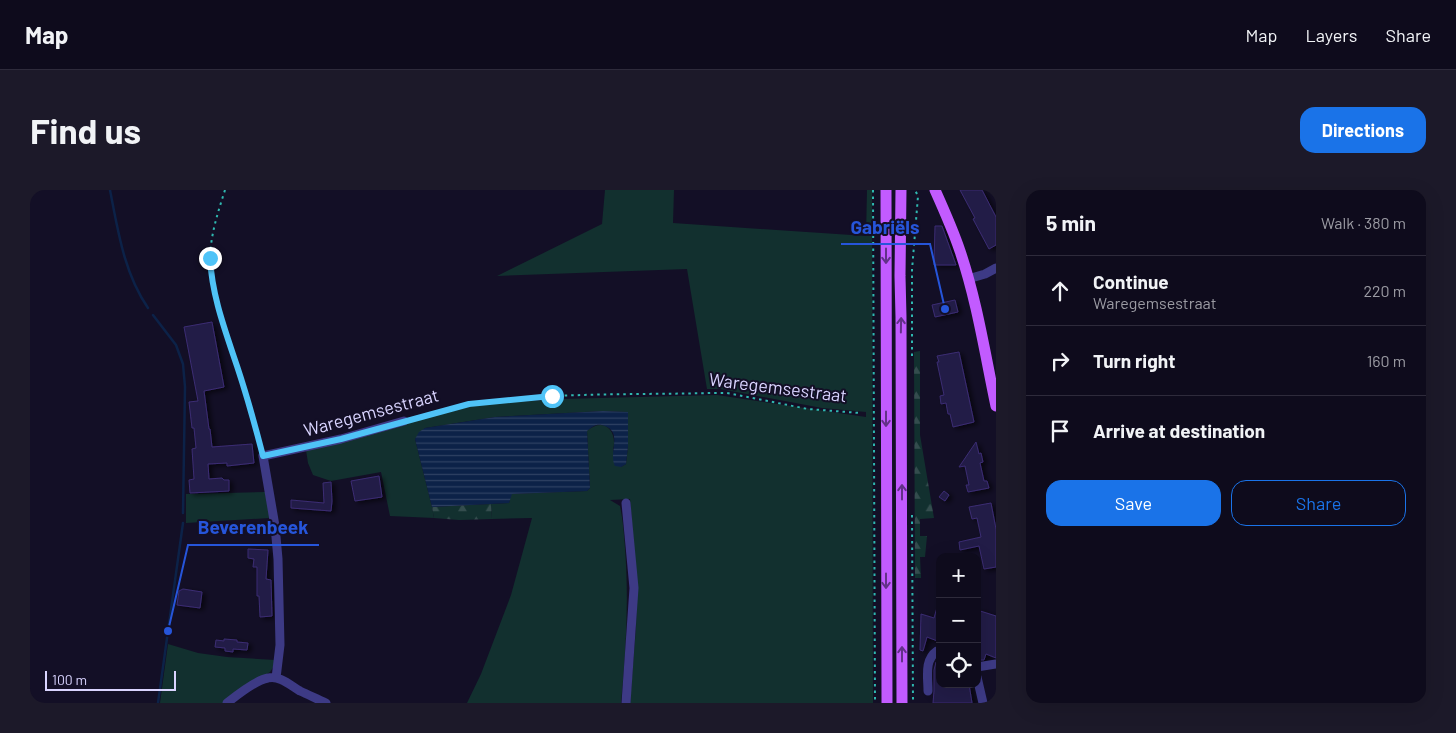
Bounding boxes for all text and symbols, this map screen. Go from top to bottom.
text: Map [25,20,68,49]
text: Map [1245,24,1277,46]
text: Layers [1305,24,1358,46]
text: Share [1386,24,1431,46]
button: Directions [1300,107,1426,153]
text: Find us [30,109,141,151]
callout: Gabriëls [841,210,930,244]
text: 5 min [1046,210,1096,235]
text: Walk · 380 m [1321,213,1406,232]
text: Gabriëls [851,215,920,238]
route end [199,247,222,270]
one-way arrow [881,248,891,264]
text: Continue [1093,270,1169,293]
icon: ahead [1046,277,1074,305]
text: 220 m [1363,281,1406,300]
text: Waregemsestraat [1093,293,1217,312]
one-way arrow [896,318,906,334]
icon: right [1046,347,1074,375]
text: Turn right [1093,349,1175,372]
text: 160 m [1367,351,1406,370]
street label: Waregemsestraat [708,368,848,406]
street label: Waregemsestraat [301,383,441,441]
route start [541,385,564,408]
one-way arrow [881,410,891,426]
icon: arrive [1046,417,1074,445]
text: Arrive at destination [1093,419,1265,442]
button: Save [1046,480,1221,526]
button: Share [1231,480,1406,526]
one-way arrow [897,484,907,500]
callout: Beverenbeek [188,511,319,545]
text: Beverenbeek [198,515,308,538]
map controls [936,553,981,688]
button: + [936,553,981,598]
one-way arrow [881,572,891,589]
button: − [936,598,981,643]
button: locate [936,643,981,688]
one-way arrow [897,647,907,663]
scale bar [45,668,176,691]
text: 100 m [52,671,87,688]

